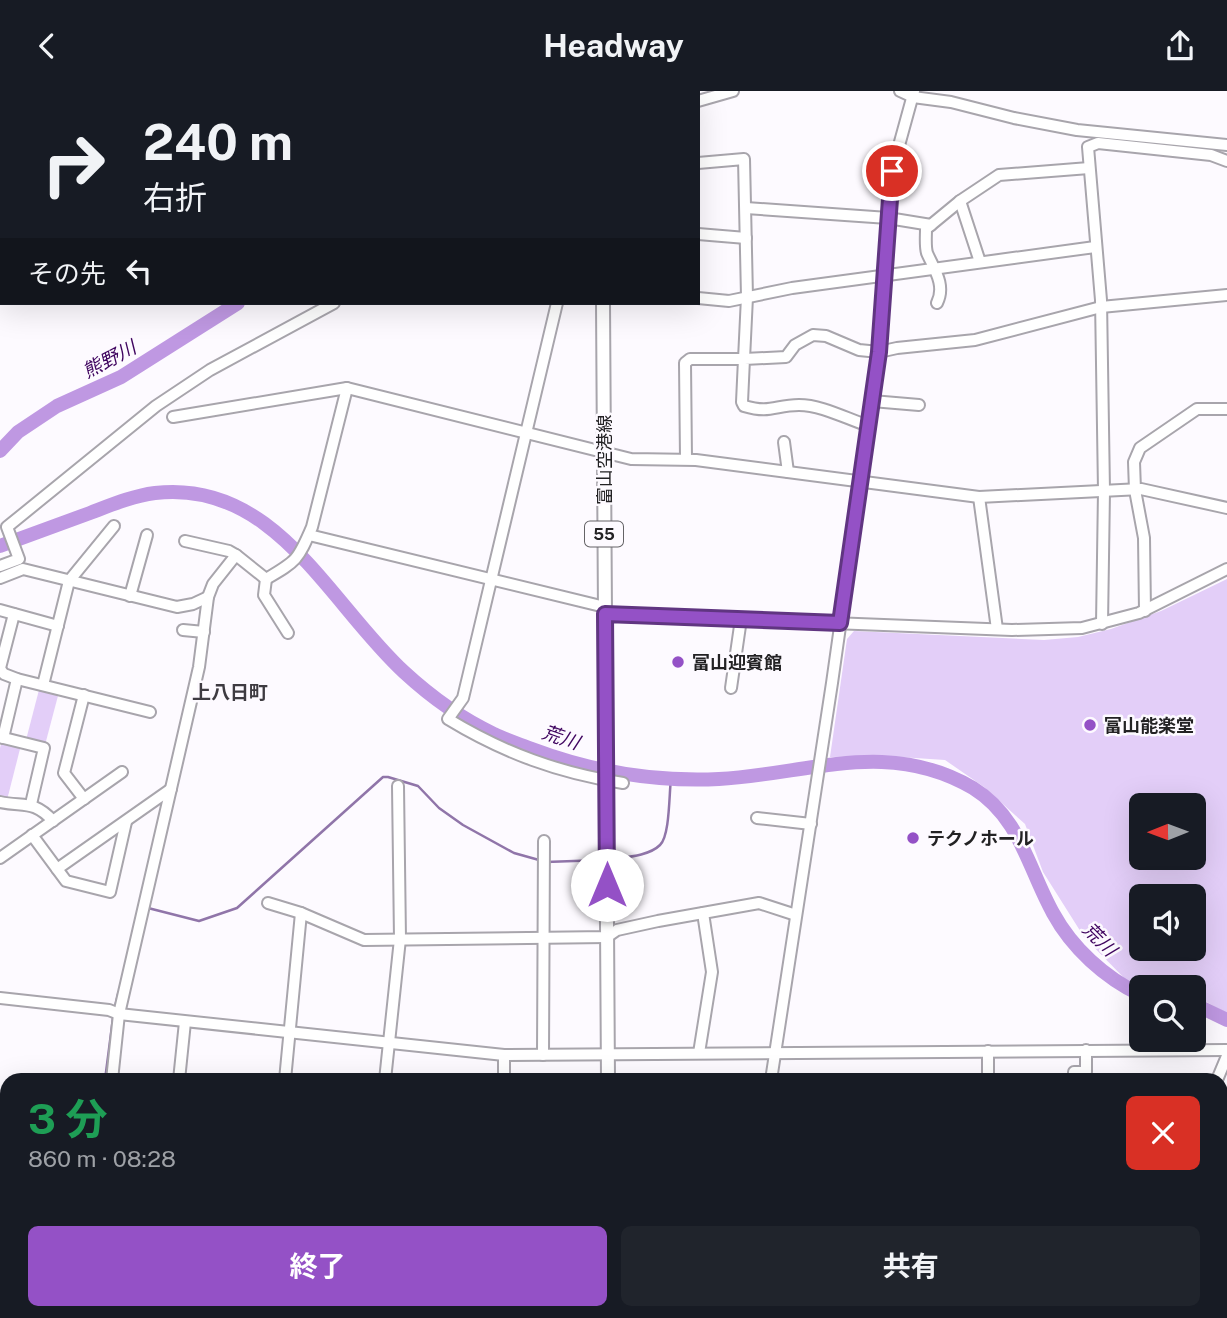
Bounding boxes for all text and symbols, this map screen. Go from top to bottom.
icon: back [28,27,66,65]
text: Headway [543,27,684,64]
icon: share [1161,27,1199,65]
text: 240 m [143,113,293,171]
icon: right [28,119,119,210]
pin [862,141,922,201]
icon: arrive [873,152,911,190]
text: 右折 [143,179,207,216]
icon: left [120,252,158,290]
text: その先 [28,258,106,289]
water label: 熊野川 [79,335,141,382]
street label: 富山空港線 [594,415,615,505]
road number: 55 [585,521,623,547]
place label: 富山迎賓館 [692,652,782,673]
marker: 富山迎賓館 [670,654,686,670]
district label: 上八日町 [192,681,268,703]
place label: 富山能楽堂 [1104,715,1194,736]
marker: 富山能楽堂 [1082,717,1098,733]
water label: 荒川 [539,720,584,754]
north arrow [1129,793,1206,870]
map controls [1129,793,1206,1052]
place label: テクノホール [927,828,1034,849]
marker: テクノホール [905,830,921,846]
position arrow [570,848,644,922]
button: sound [1129,884,1206,961]
water label: 荒川 [1079,918,1123,962]
button: search [1129,975,1206,1052]
text: 3 分 [28,1094,107,1143]
button: close [1126,1096,1200,1170]
text: 860 m · 08:28 [28,1145,176,1172]
button: 終了 [28,1226,607,1306]
button: 共有 [621,1226,1200,1306]

